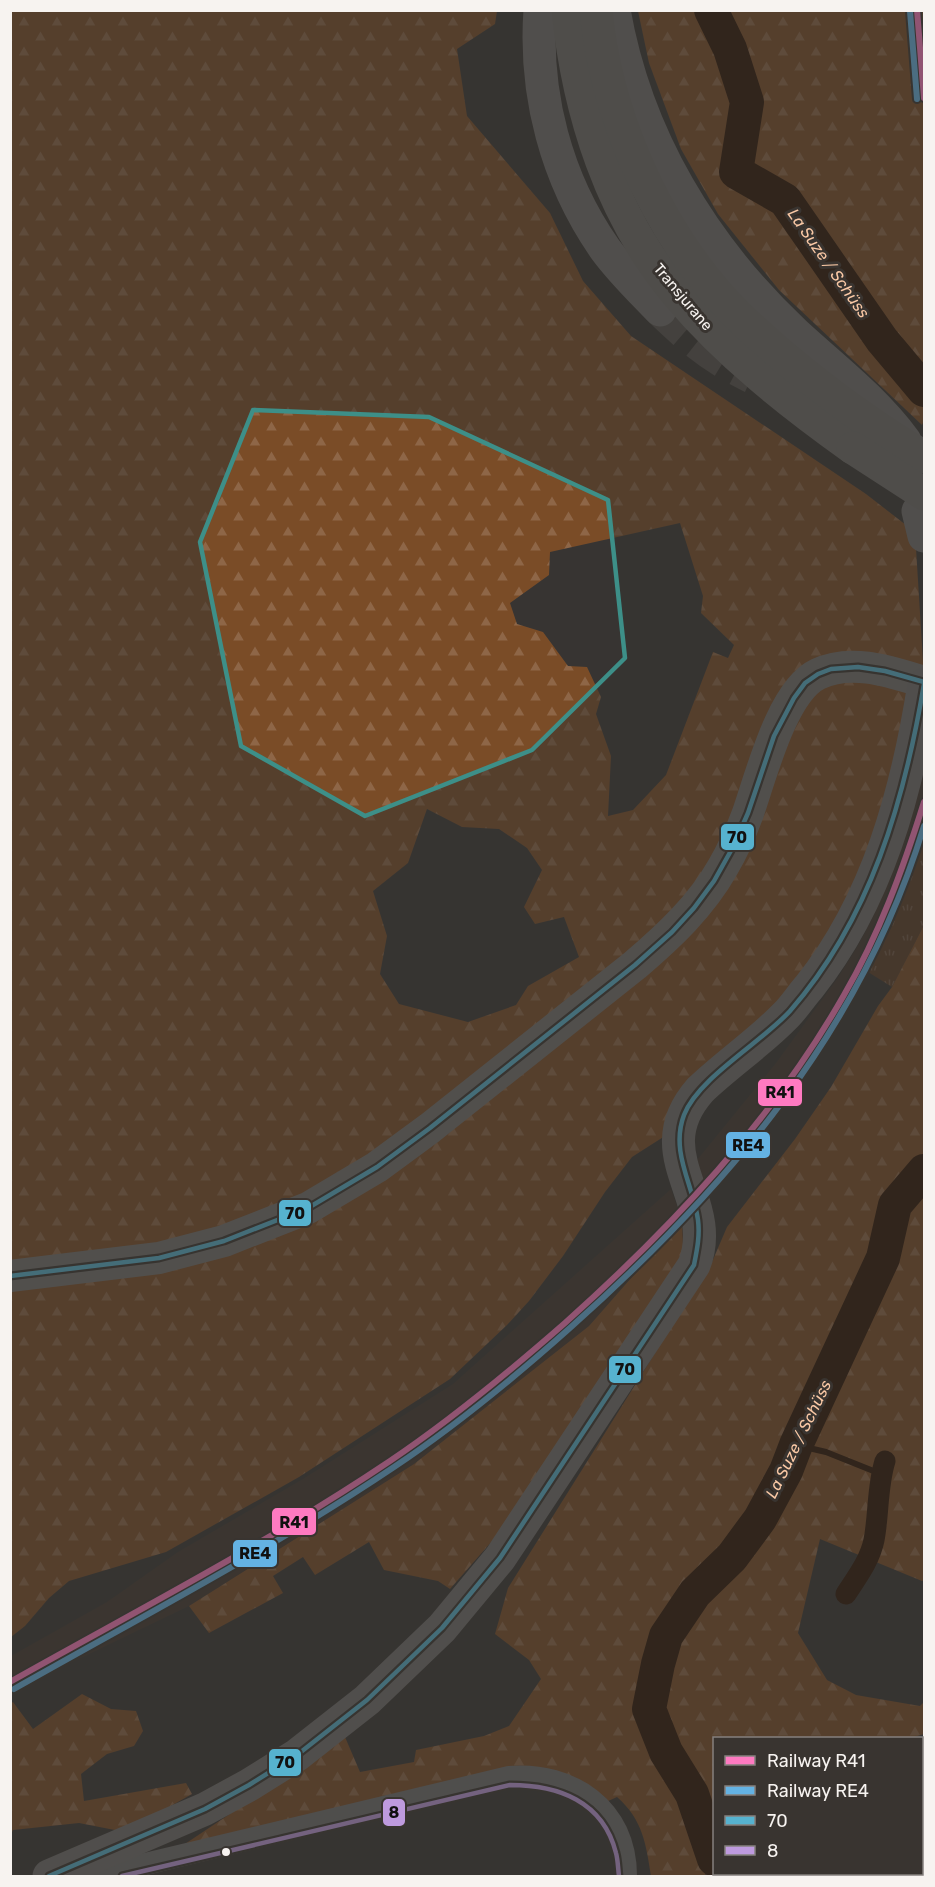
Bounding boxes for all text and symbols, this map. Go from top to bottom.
water label: La Suze / Schüss [784,205,873,322]
street label: Transjurane [650,260,716,334]
line badge: 70 [720,823,755,851]
text: 70 [727,828,747,847]
line badge: R41 [757,1078,803,1107]
text: R41 [765,1083,795,1102]
line badge: RE4 [725,1131,771,1159]
text: RE4 [732,1136,764,1155]
line badge: 70 [278,1199,312,1227]
text: 70 [285,1204,305,1223]
line badge: 70 [608,1355,642,1384]
text: 70 [615,1360,635,1379]
water label: La Suze / Schüss [762,1377,835,1501]
line badge: R41 [271,1507,317,1536]
text: R41 [279,1513,309,1532]
line badge: RE4 [232,1539,278,1568]
text: RE4 [239,1544,271,1563]
legend [713,1737,923,1875]
line badge: 70 [268,1748,302,1777]
text: Railway R41 [767,1750,866,1772]
text: 70 [275,1753,295,1772]
text: Railway RE4 [767,1780,869,1802]
line badge: 8 [382,1798,406,1827]
text: 8 [389,1803,400,1822]
text: 70 [767,1810,788,1832]
text: 8 [767,1840,778,1862]
unlabelled marker [220,1846,232,1858]

